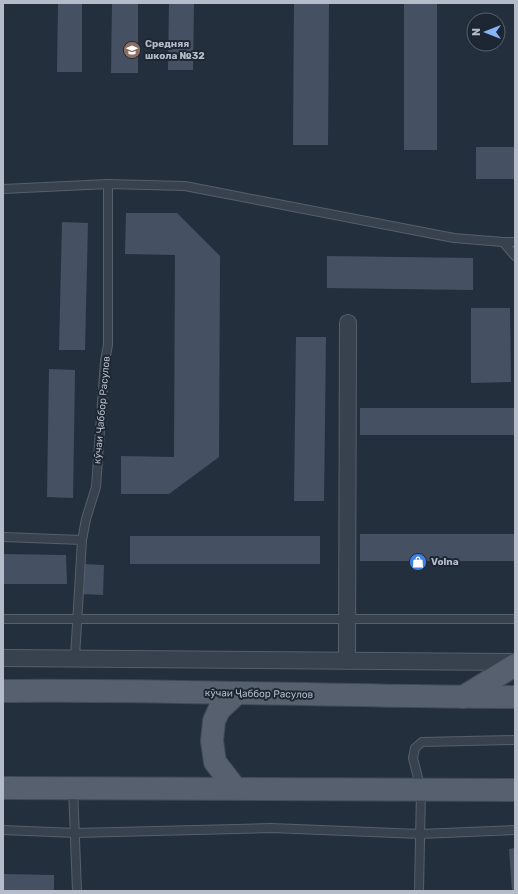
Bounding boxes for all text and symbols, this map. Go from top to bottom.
north arrow [466,12,506,52]
text: N [470,28,483,36]
place label: Средняя школа №32 [145,38,205,62]
school or university icon: Средняя школа №32 [122,40,142,60]
street label: кӯчаи Ҷаббор Расулов [91,355,113,464]
shop icon: Volna [408,552,428,572]
place label: Volna [431,556,459,568]
street label: кӯчаи Ҷаббор Расулов [205,687,314,701]

